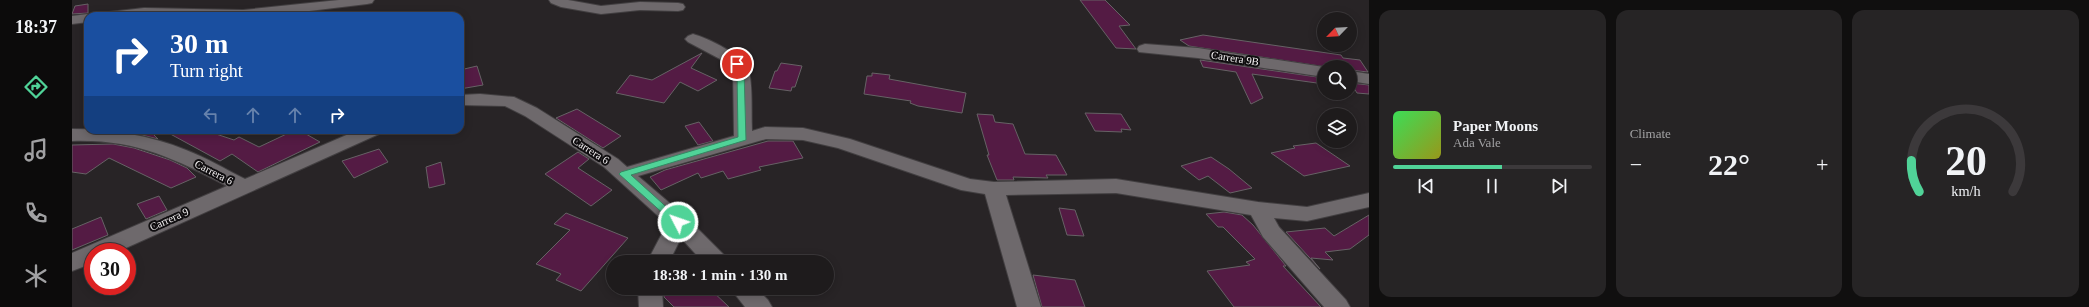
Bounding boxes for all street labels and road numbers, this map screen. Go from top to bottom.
street label: Carrera 9B [1210,48,1260,68]
street label: Carrera 6 [570,134,612,167]
street label: Carrera 6 [193,157,236,187]
street label: Carrera 9 [148,205,191,233]

